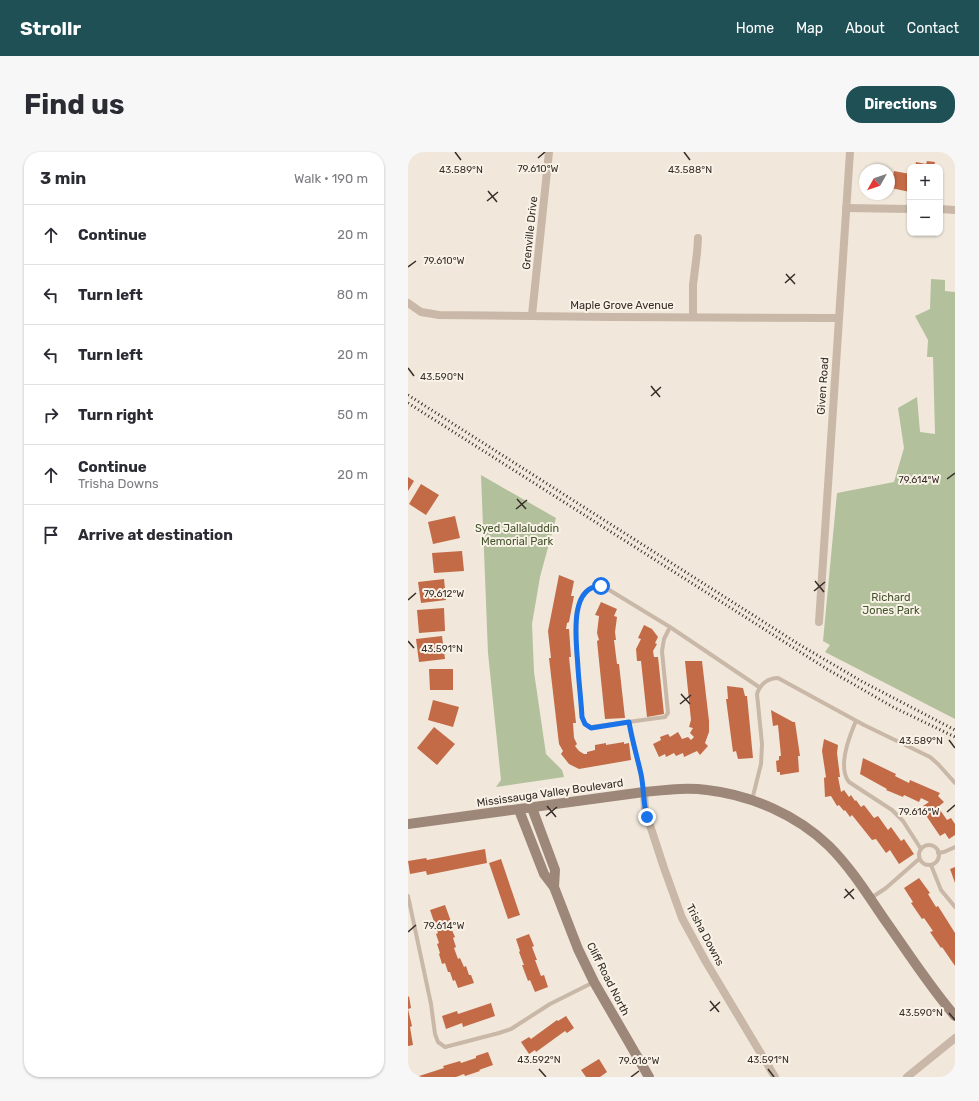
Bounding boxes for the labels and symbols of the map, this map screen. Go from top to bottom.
text: 79.610°W [517,163,559,175]
text: 43.589°N [439,164,483,176]
text: 43.588°N [668,164,712,176]
north arrow [859,164,895,200]
street label: Grenville Drive [520,196,540,270]
text: 79.610°W [423,255,465,267]
street label: Maple Grove Avenue [570,299,674,312]
street label: Given Road [815,357,831,415]
text: 43.590°N [420,371,464,383]
text: 79.614°W [899,474,940,486]
park label: Syed Jallaluddin Memorial Park [475,522,559,548]
route start [592,577,610,595]
text: 79.612°W [424,588,464,600]
park label: Richard Jones Park [862,591,920,617]
text: 43.591°N [421,643,463,655]
text: 43.589°N [899,735,943,747]
street label: Mississauga Valley Boulevard [476,776,624,810]
text: 79.616°W [899,806,939,818]
route end [638,808,656,826]
street label: Trisha Downs [683,902,727,969]
text: 79.614°W [424,920,465,932]
street label: Cliff Road North [584,940,632,1018]
text: 43.590°N [899,1007,943,1019]
text: 43.592°N [517,1054,561,1066]
text: 43.591°N [747,1054,789,1066]
text: 79.616°W [619,1055,659,1067]

